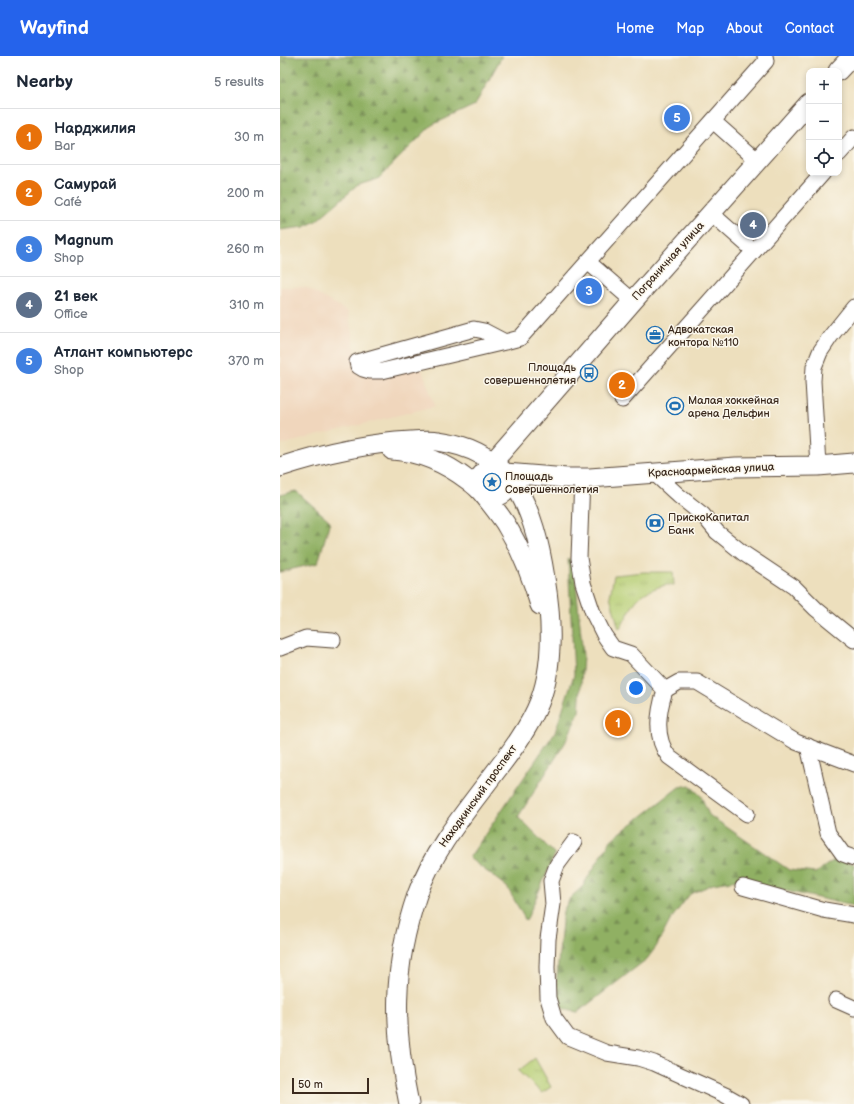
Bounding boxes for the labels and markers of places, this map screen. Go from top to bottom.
pin: 5 [664,103,690,133]
pin: 4 [740,210,766,240]
pin: 3 [576,276,602,306]
place label: Адвокатская контора №110 [667,323,739,349]
office icon: Адвокатская контора №110 [645,325,665,345]
place label: Площадь совершеннолетия [484,361,577,387]
bus stop icon: Площадь совершеннолетия [579,363,599,383]
pin: 2 [609,370,635,400]
place label: Малая хоккейная арена Дельфин [688,394,779,420]
sports icon: Малая хоккейная арена Дельфин [665,396,685,416]
place label: Площадь Совершеннолетия [505,470,599,496]
place icon: Площадь Совершеннолетия [482,472,502,492]
place label: ПрискоКапитал Банк [668,511,749,537]
bank icon: ПрискоКапитал Банк [645,513,665,533]
pin: 1 [605,708,631,738]

